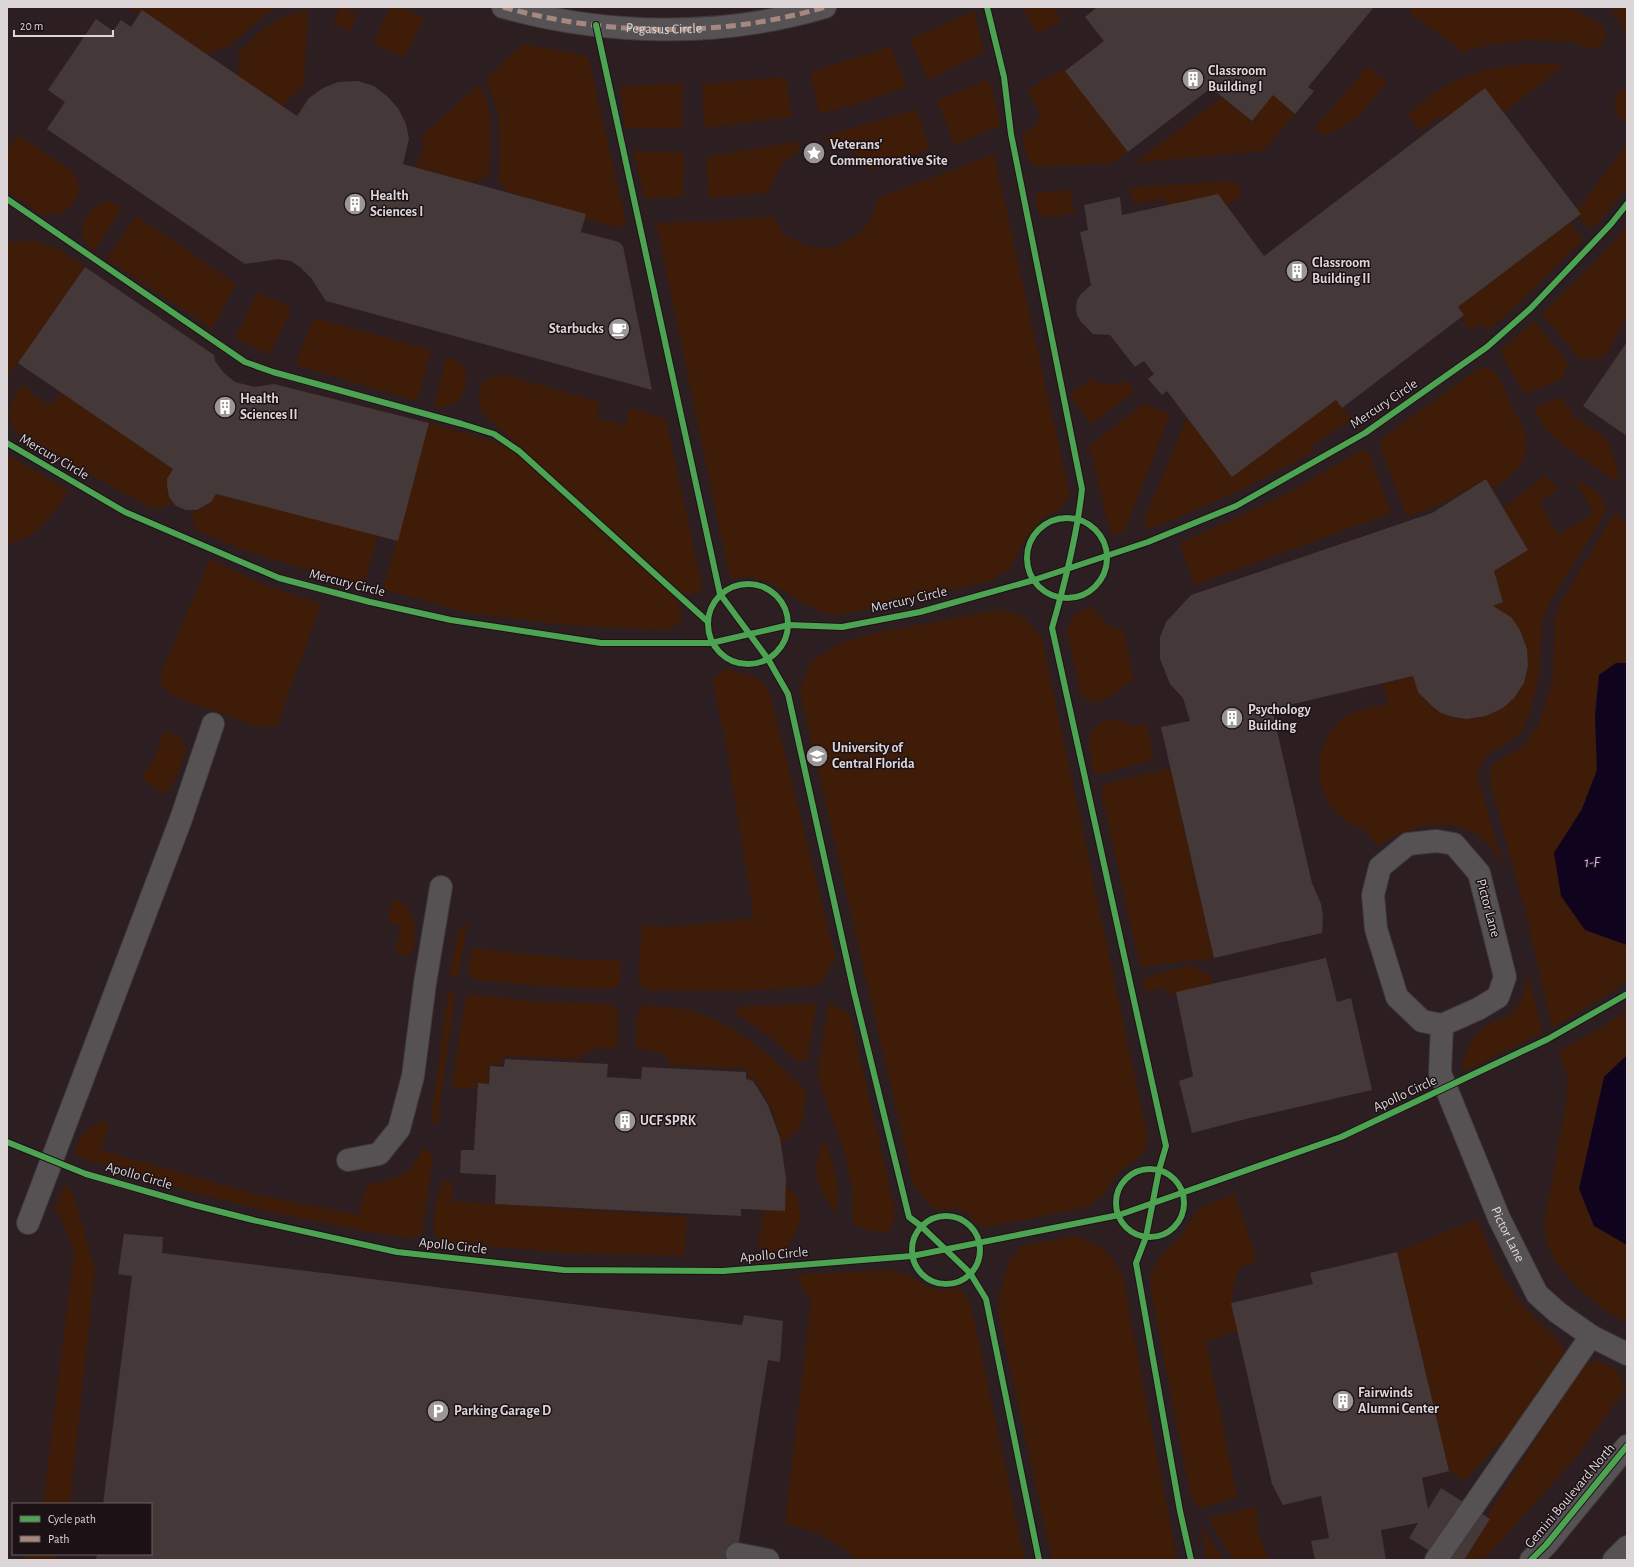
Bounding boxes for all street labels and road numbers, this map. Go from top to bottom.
street label: Pegasus Circle [625,21,703,37]
street label: Mercury Circle [1348,377,1420,431]
street label: Mercury Circle [17,432,91,482]
street label: Mercury Circle [308,567,386,599]
street label: Mercury Circle [870,584,948,616]
street label: Pictor Lane [1474,877,1502,939]
street label: Apollo Circle [1371,1073,1439,1115]
street label: Apollo Circle [104,1160,174,1192]
street label: Pictor Lane [1488,1205,1527,1264]
street label: Apollo Circle [418,1235,488,1257]
street label: Apollo Circle [739,1245,809,1265]
street label: Gemini Boulevard North [1522,1441,1618,1551]

